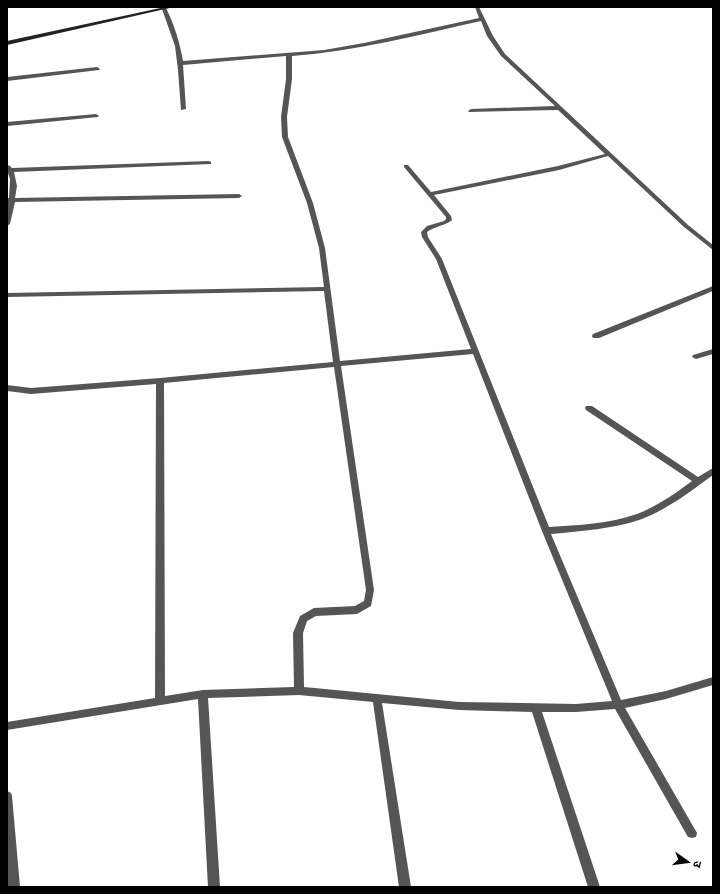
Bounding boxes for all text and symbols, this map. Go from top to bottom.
north arrow [668,842,708,882]
text: उ [689,859,704,870]

